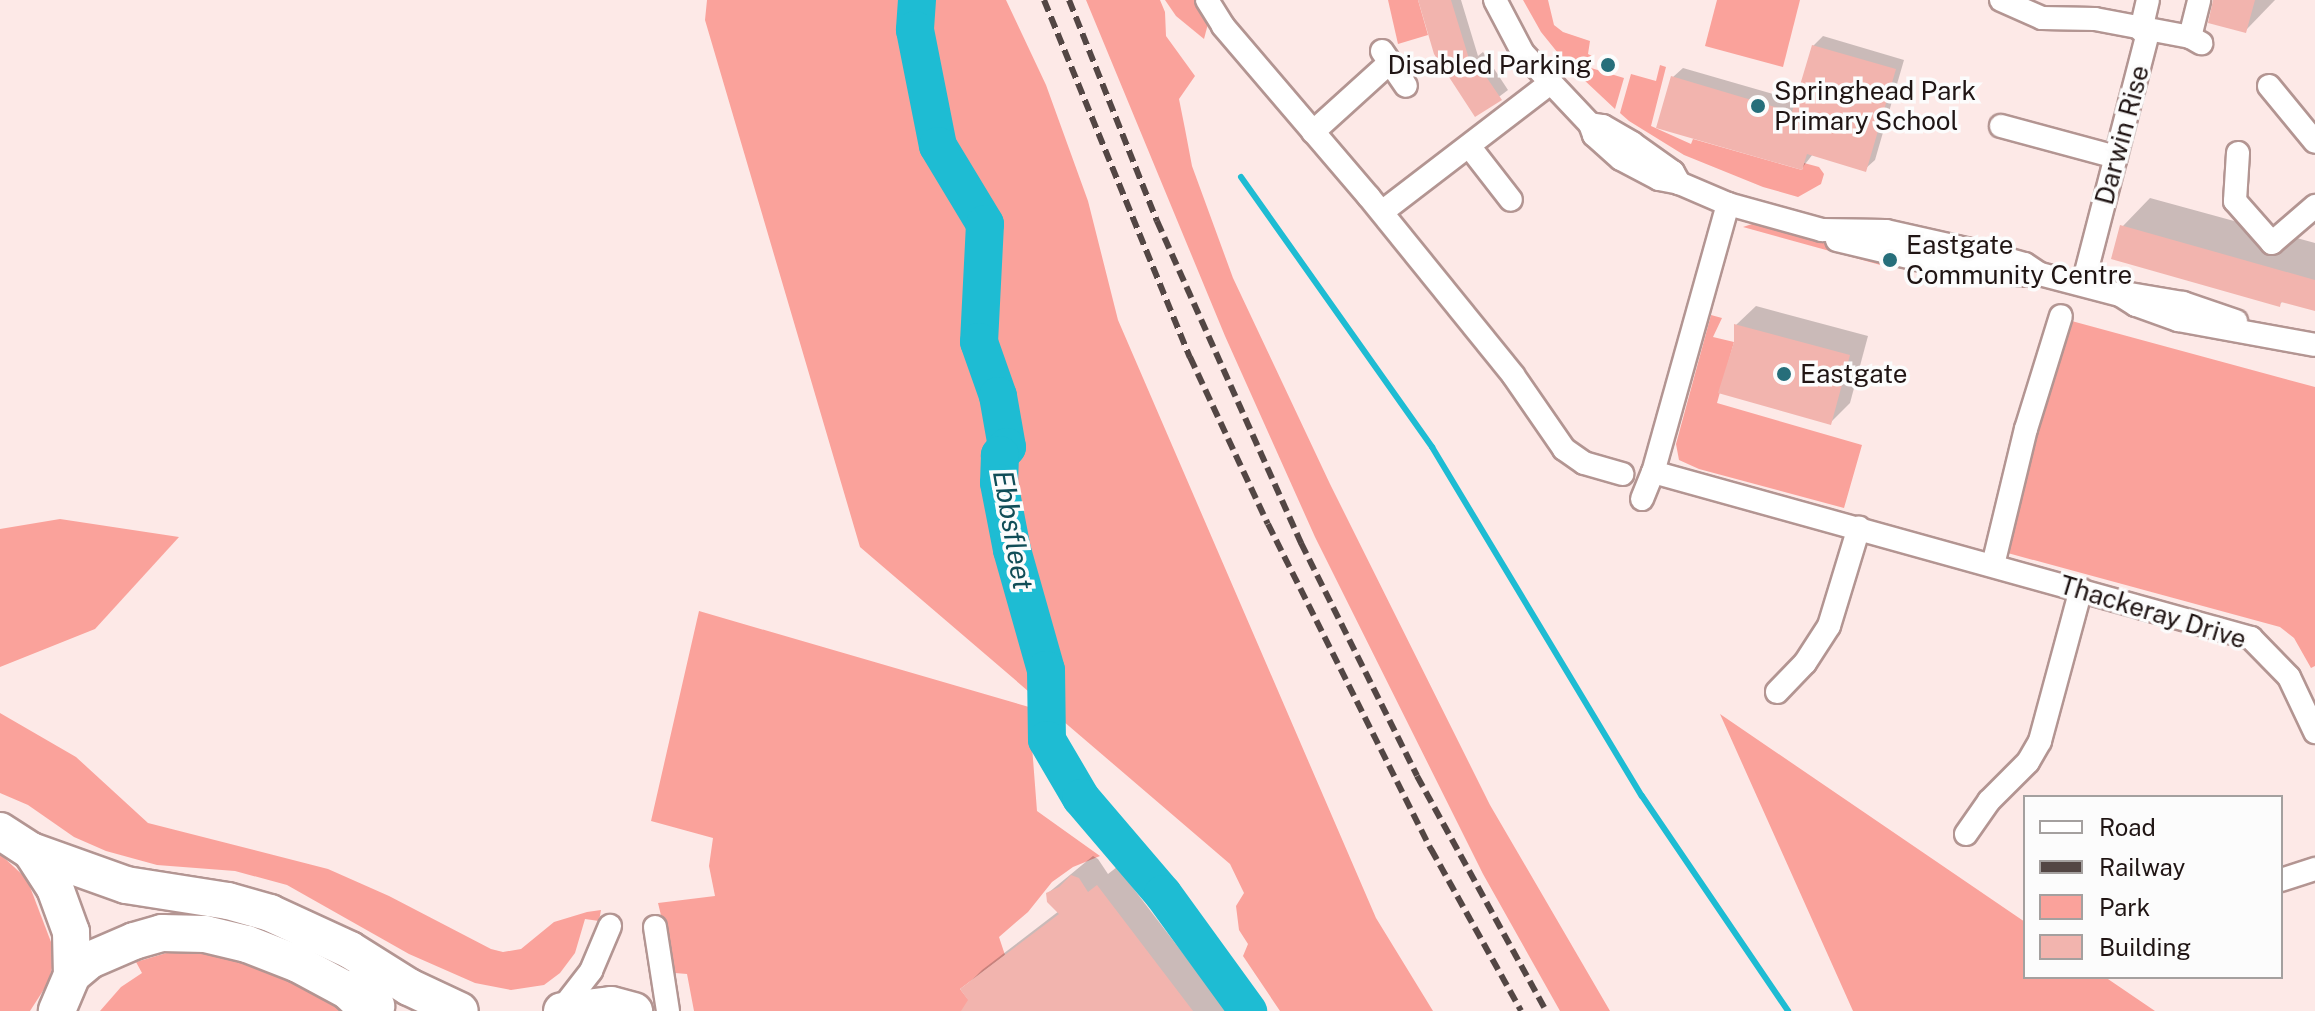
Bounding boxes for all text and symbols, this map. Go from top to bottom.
place label: Disabled Parking [1387,49,1592,81]
marker: Disabled Parking [1599,56,1617,74]
street label: Darwin Rise [2088,62,2156,208]
place label: Springhead Park Primary School [1774,75,1976,136]
marker: Springhead Park Primary School [1749,97,1767,115]
place label: Eastgate Community Centre [1906,229,2132,290]
marker: Eastgate Community Centre [1881,251,1899,269]
place label: Eastgate [1800,358,1908,390]
marker: Eastgate [1775,365,1793,383]
water label: Ebbsfleet [986,468,1040,592]
street label: Thackeray Drive [2056,569,2250,655]
legend [2023,795,2283,979]
text: Road [2099,813,2156,841]
text: Railway [2099,853,2185,881]
text: Park [2099,893,2150,921]
text: Building [2099,933,2191,961]

